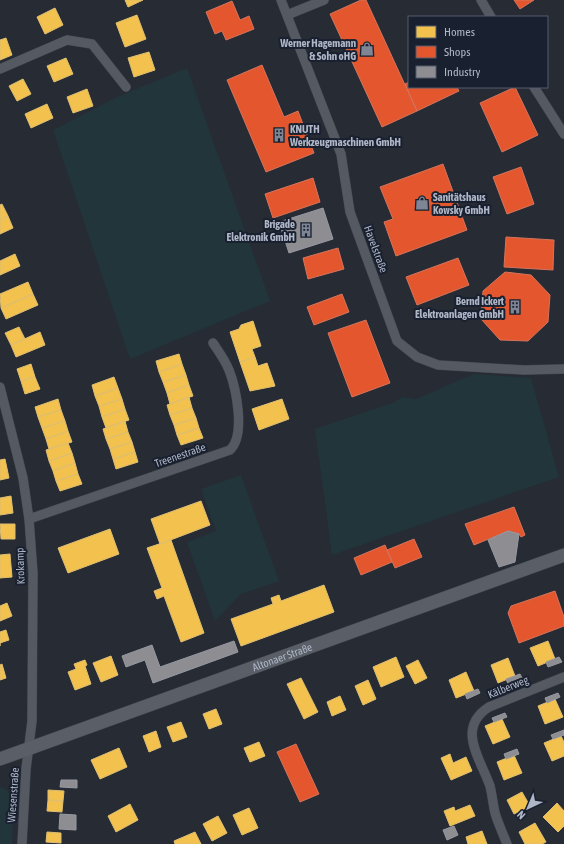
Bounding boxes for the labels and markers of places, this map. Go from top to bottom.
place label: Werner Hagemann & Sohn oHG [279,37,356,62]
shop icon: Werner Hagemann & Sohn oHG [359,41,375,57]
place label: KNUTH Werkzeugmaschinen GmbH [289,123,401,148]
building icon: KNUTH Werkzeugmaschinen GmbH [271,127,287,143]
place label: Sanitätshaus Kowsky GmbH [433,191,490,216]
shop icon: Sanitätshaus Kowsky GmbH [414,195,430,211]
place label: Brigade Elektronik GmbH [227,218,295,243]
building icon: Brigade Elektronik GmbH [298,222,314,238]
place label: Bernd Ickert Elektroanlagen GmbH [415,295,505,320]
building icon: Bernd Ickert Elektroanlagen GmbH [507,299,523,315]

